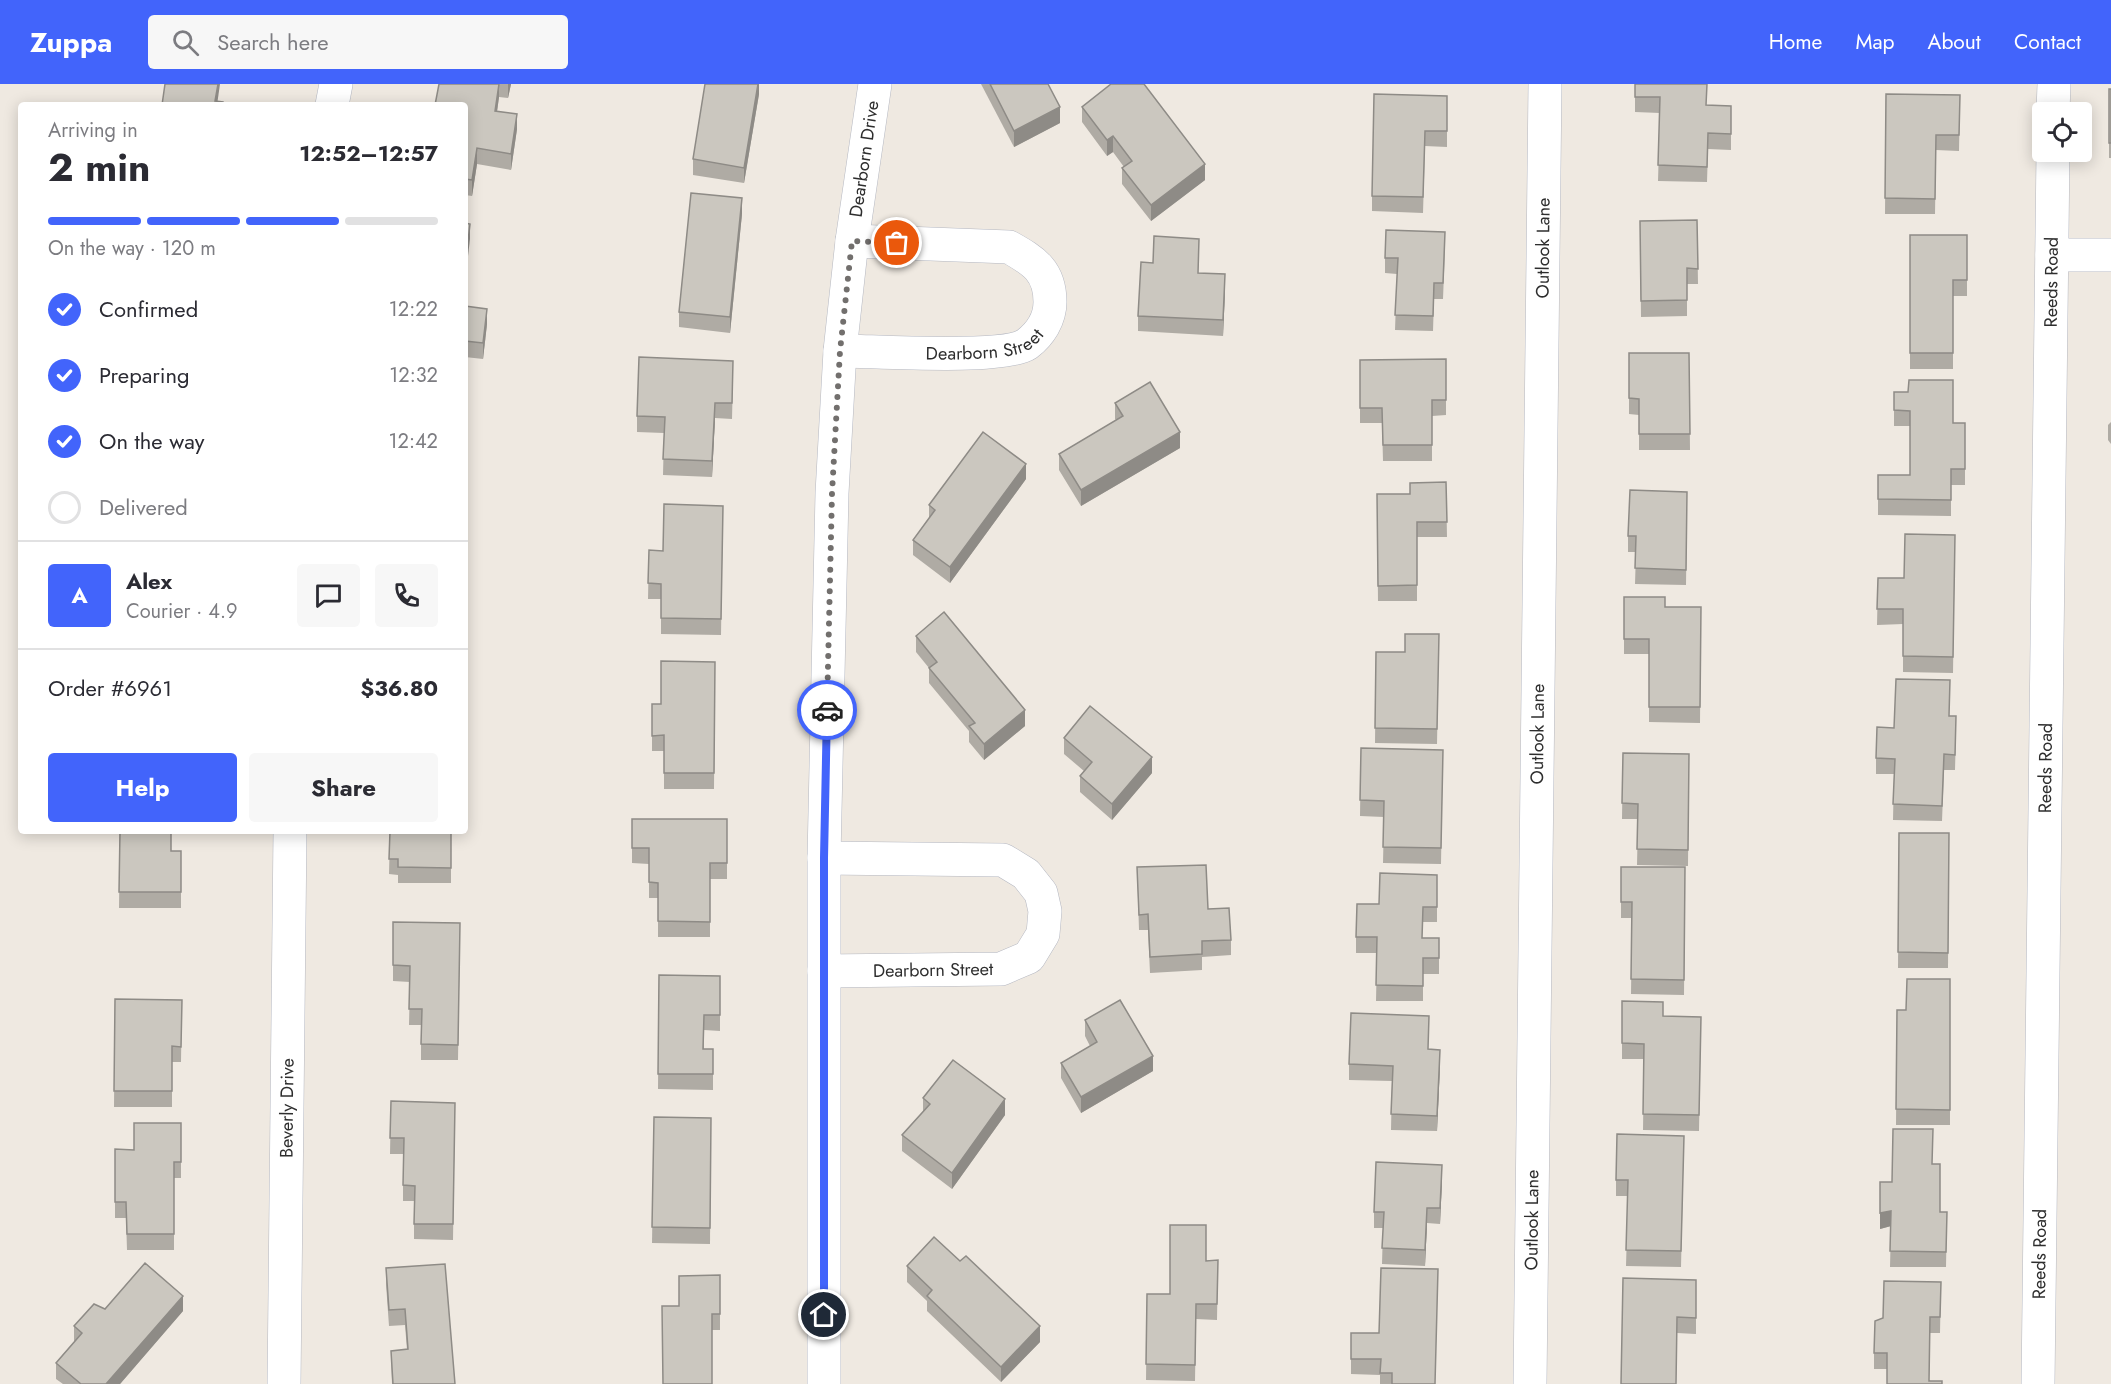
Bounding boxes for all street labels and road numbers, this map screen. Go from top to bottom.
street label: Dearborn Drive [843,99,885,219]
street label: Outlook Lane [1530,198,1557,299]
street label: Reeds Road [2038,237,2065,327]
street label: Dearborn Street [926,323,1050,367]
street label: Outlook Lane [1524,684,1551,785]
street label: Reeds Road [2032,723,2059,813]
street label: Dearborn Street [873,956,994,984]
street label: Beverly Drive [273,1058,301,1158]
street label: Outlook Lane [1518,1170,1545,1270]
street label: Reeds Road [2026,1209,2053,1299]

